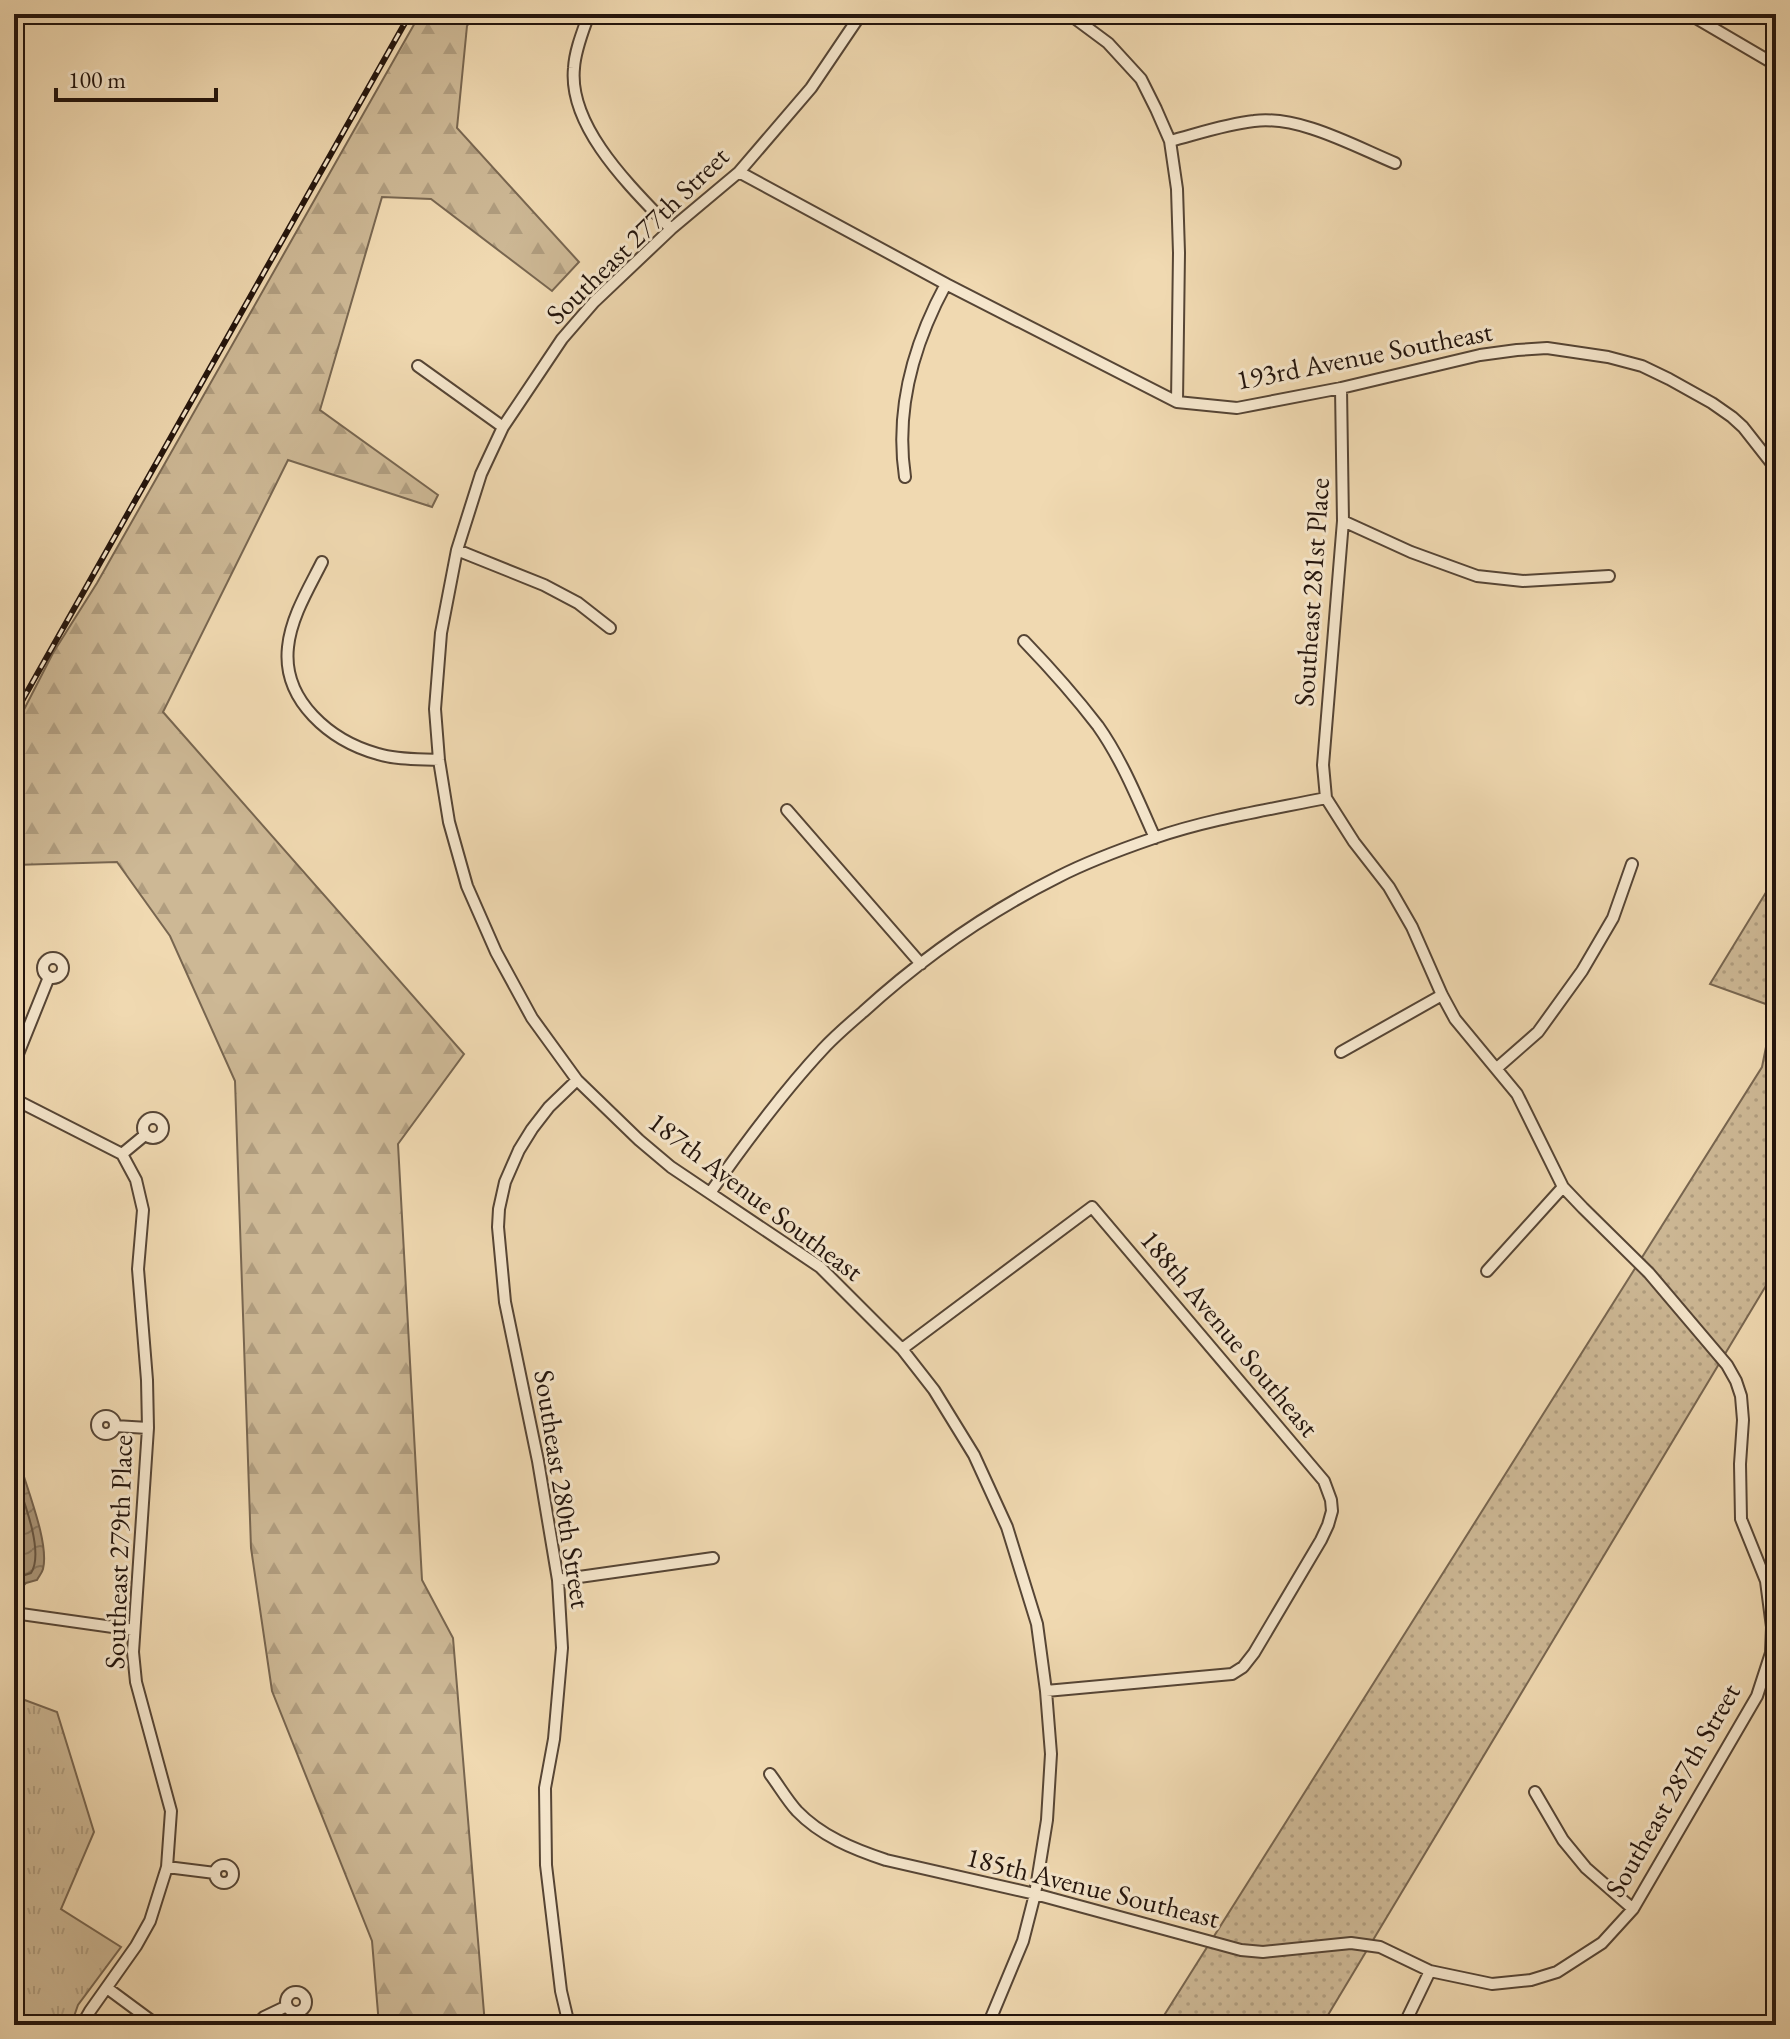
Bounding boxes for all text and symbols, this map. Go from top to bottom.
scale bar [56,52,216,102]
text: 100 m [68,64,126,95]
street label: Southeast 277th Street [538,138,736,332]
street label: 193rd Avenue Southeast [1233,312,1495,397]
street label: Southeast 281st Place [1285,476,1337,708]
street label: 187th Avenue Southeast [641,1103,871,1289]
street label: 188th Avenue Southeast [1133,1222,1327,1444]
street label: Southeast 280th Street [526,1367,600,1611]
street label: Southeast 279th Place [96,1434,140,1670]
street label: Southeast 287th Street [1596,1676,1748,1903]
street label: 185th Avenue Southeast [963,1838,1224,1936]

